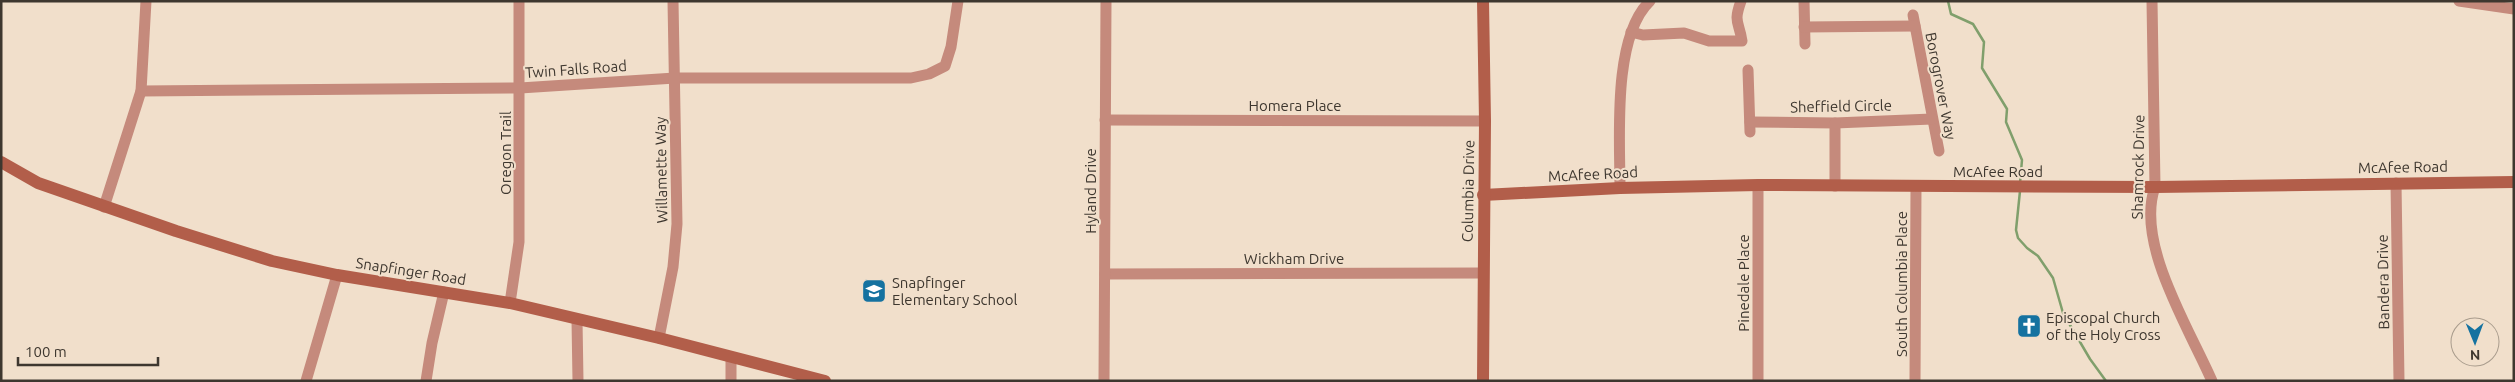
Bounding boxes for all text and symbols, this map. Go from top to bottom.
street label: Borogrover Way [1922,31,1960,141]
street label: Twin Falls Road [525,57,627,81]
street label: Homera Place [1248,97,1342,114]
street label: Sheffield Circle [1790,97,1892,115]
street label: Oregon Trail [497,111,514,195]
street label: Shamrock Drive [2129,114,2147,220]
street label: Willamette Way [652,117,670,223]
street label: Columbia Drive [1459,140,1477,242]
street label: Hyland Drive [1082,148,1099,234]
street label: McAfee Road [2358,158,2448,176]
street label: McAfee Road [1548,163,1638,185]
street label: McAfee Road [1953,163,2043,180]
street label: South Columbia Place [1893,211,1910,357]
street label: Pinedale Place [1735,234,1752,332]
street label: Bandera Drive [2374,234,2392,330]
street label: Wickham Drive [1244,250,1344,267]
street label: Snapfinger Road [355,254,467,288]
place label: Snapfinger Elementary School [892,274,1018,308]
school or university icon: Snapfinger Elementary School [861,278,887,304]
place label: Episcopal Church of the Holy Cross [2046,309,2161,343]
church icon: Episcopal Church of the Holy Cross [2016,313,2042,339]
north arrow [2450,317,2500,367]
scale bar [18,334,158,366]
text: 100 m [25,343,67,360]
text: N [2470,347,2481,363]

